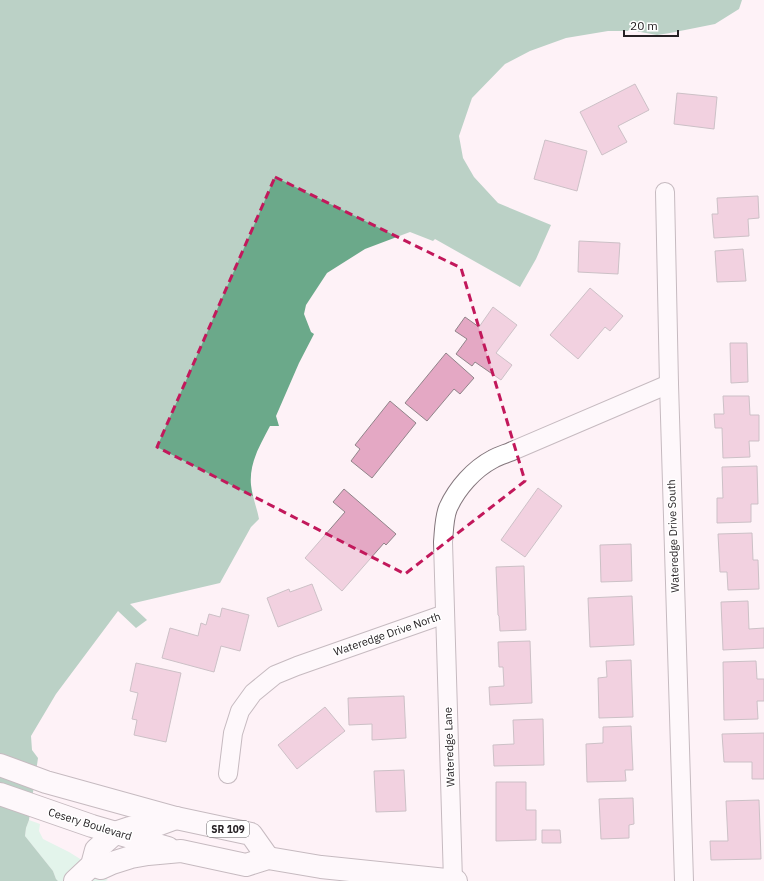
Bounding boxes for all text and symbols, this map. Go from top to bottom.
scale bar [624,12,678,38]
text: 20 m [630,18,658,33]
street label: Wateredge Drive South [664,479,682,593]
street label: Wateredge Drive North [332,609,442,659]
street label: Wateredge Lane [441,707,457,787]
street label: Cesery Boulevard [47,805,133,843]
road number: SR 109 [207,821,249,837]

